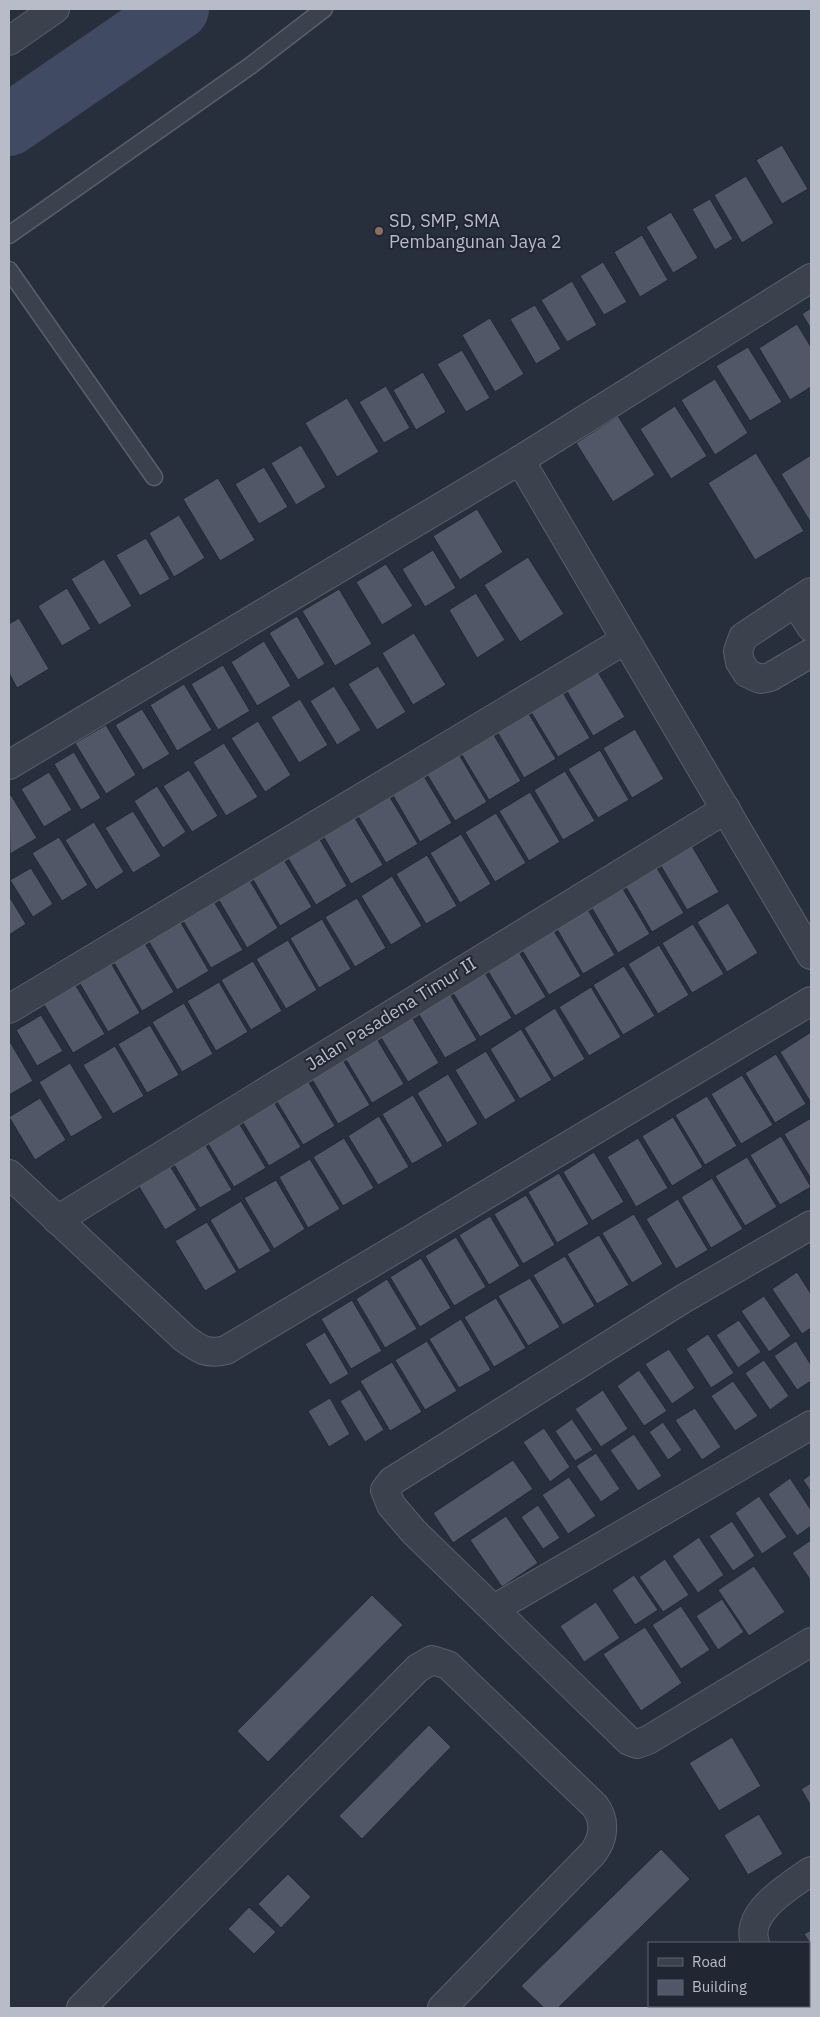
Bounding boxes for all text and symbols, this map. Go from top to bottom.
place label: SD, SMP, SMA Pembangunan Jaya 2 [389,209,561,253]
marker: SD, SMP, SMA Pembangunan Jaya 2 [373,225,385,237]
street label: Jalan Pasadena Timur II [301,952,480,1075]
legend [648,1942,810,2007]
text: Road [692,1952,727,1971]
text: Building [692,1977,747,1996]

